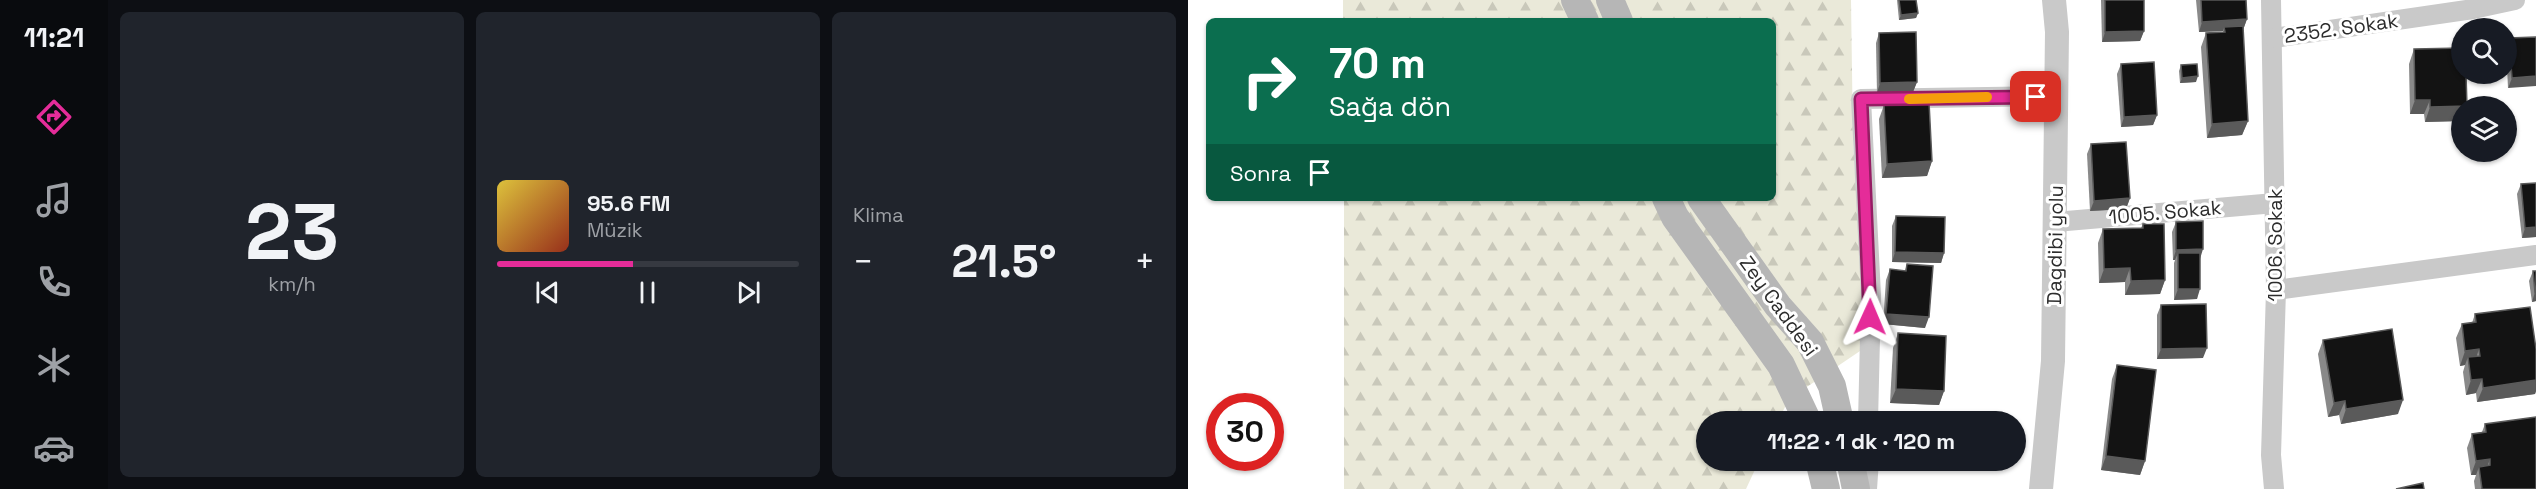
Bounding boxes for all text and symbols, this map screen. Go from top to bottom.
street label: 2352. Sokak [2282,7,2400,49]
map controls [2451,18,2517,162]
button: search [2451,18,2517,84]
text: 11:21 [24,20,84,55]
text: 70 m [1329,37,1426,90]
icon: right [1230,42,1308,120]
pin [2010,71,2061,122]
icon: arrive [2019,80,2052,113]
text: Sağa dön [1329,89,1451,124]
icon: directions [33,96,75,138]
button: layers [2451,96,2517,162]
icon: arrive [1303,156,1336,189]
text: Sonra [1230,159,1291,187]
icon: music [33,179,75,221]
text: 23 [245,182,339,282]
street label: Dagdibi yolu [2041,185,2069,305]
street label: 1006. Sokak [2262,188,2288,302]
text: 95.6 FM [587,189,670,217]
street label: 1005. Sokak [2108,194,2223,230]
text: Klima [853,202,904,228]
text: Müzik [587,217,643,243]
text: 21.5° [951,233,1057,290]
text: − [853,241,873,283]
text: + [1135,241,1155,283]
street label: Zey Caddesi [1734,251,1824,361]
icon: phone [33,261,75,303]
text: km/h [268,271,316,297]
icon: previous [531,276,564,309]
icon: pause [631,276,664,309]
icon: next [732,276,765,309]
position arrow [1838,285,1902,349]
icon: climate [33,344,75,386]
speed limit sign: 30 [1206,393,1284,471]
icon: car [33,427,75,469]
text: 11:22 · 1 dk · 120 m [1767,427,1955,455]

